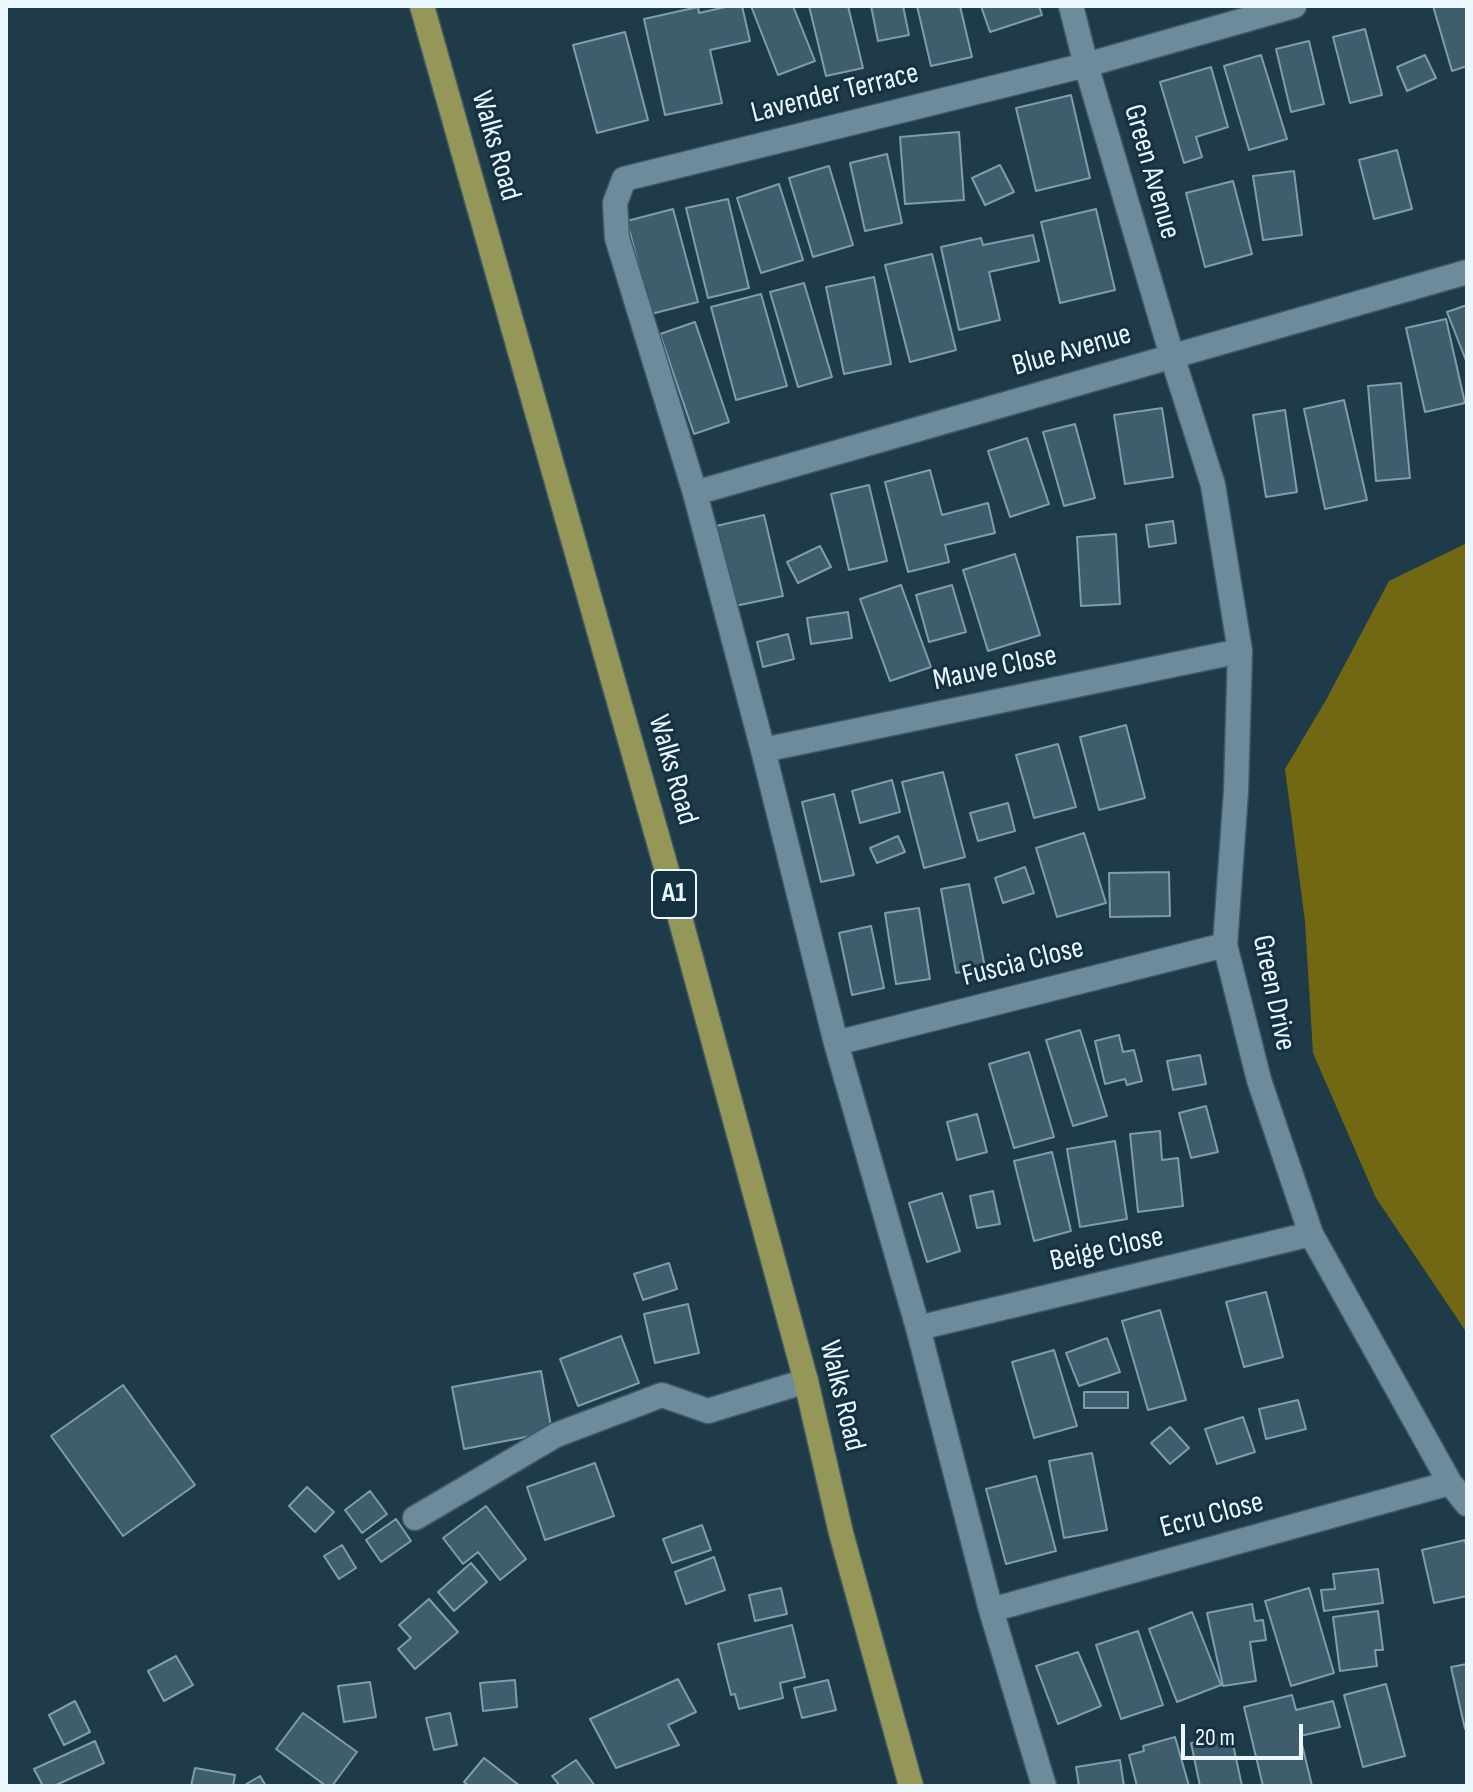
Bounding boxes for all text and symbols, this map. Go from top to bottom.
street label: Lavender Terrace [748,56,922,132]
street label: Walks Road [462,87,528,205]
street label: Green Avenue [1115,101,1187,243]
street label: Blue Avenue [1009,317,1135,385]
street label: Mauve Close [930,638,1060,700]
street label: Walks Road [639,711,705,829]
road number: A1 [652,870,696,918]
street label: Fuscia Close [959,931,1087,995]
street label: Green Drive [1243,932,1303,1054]
street label: Beige Close [1047,1220,1167,1280]
street label: Walks Road [810,1337,872,1455]
street label: Ecru Close [1156,1485,1268,1547]
scale bar [1185,1708,1307,1758]
text: 20 m [1195,1723,1235,1752]

